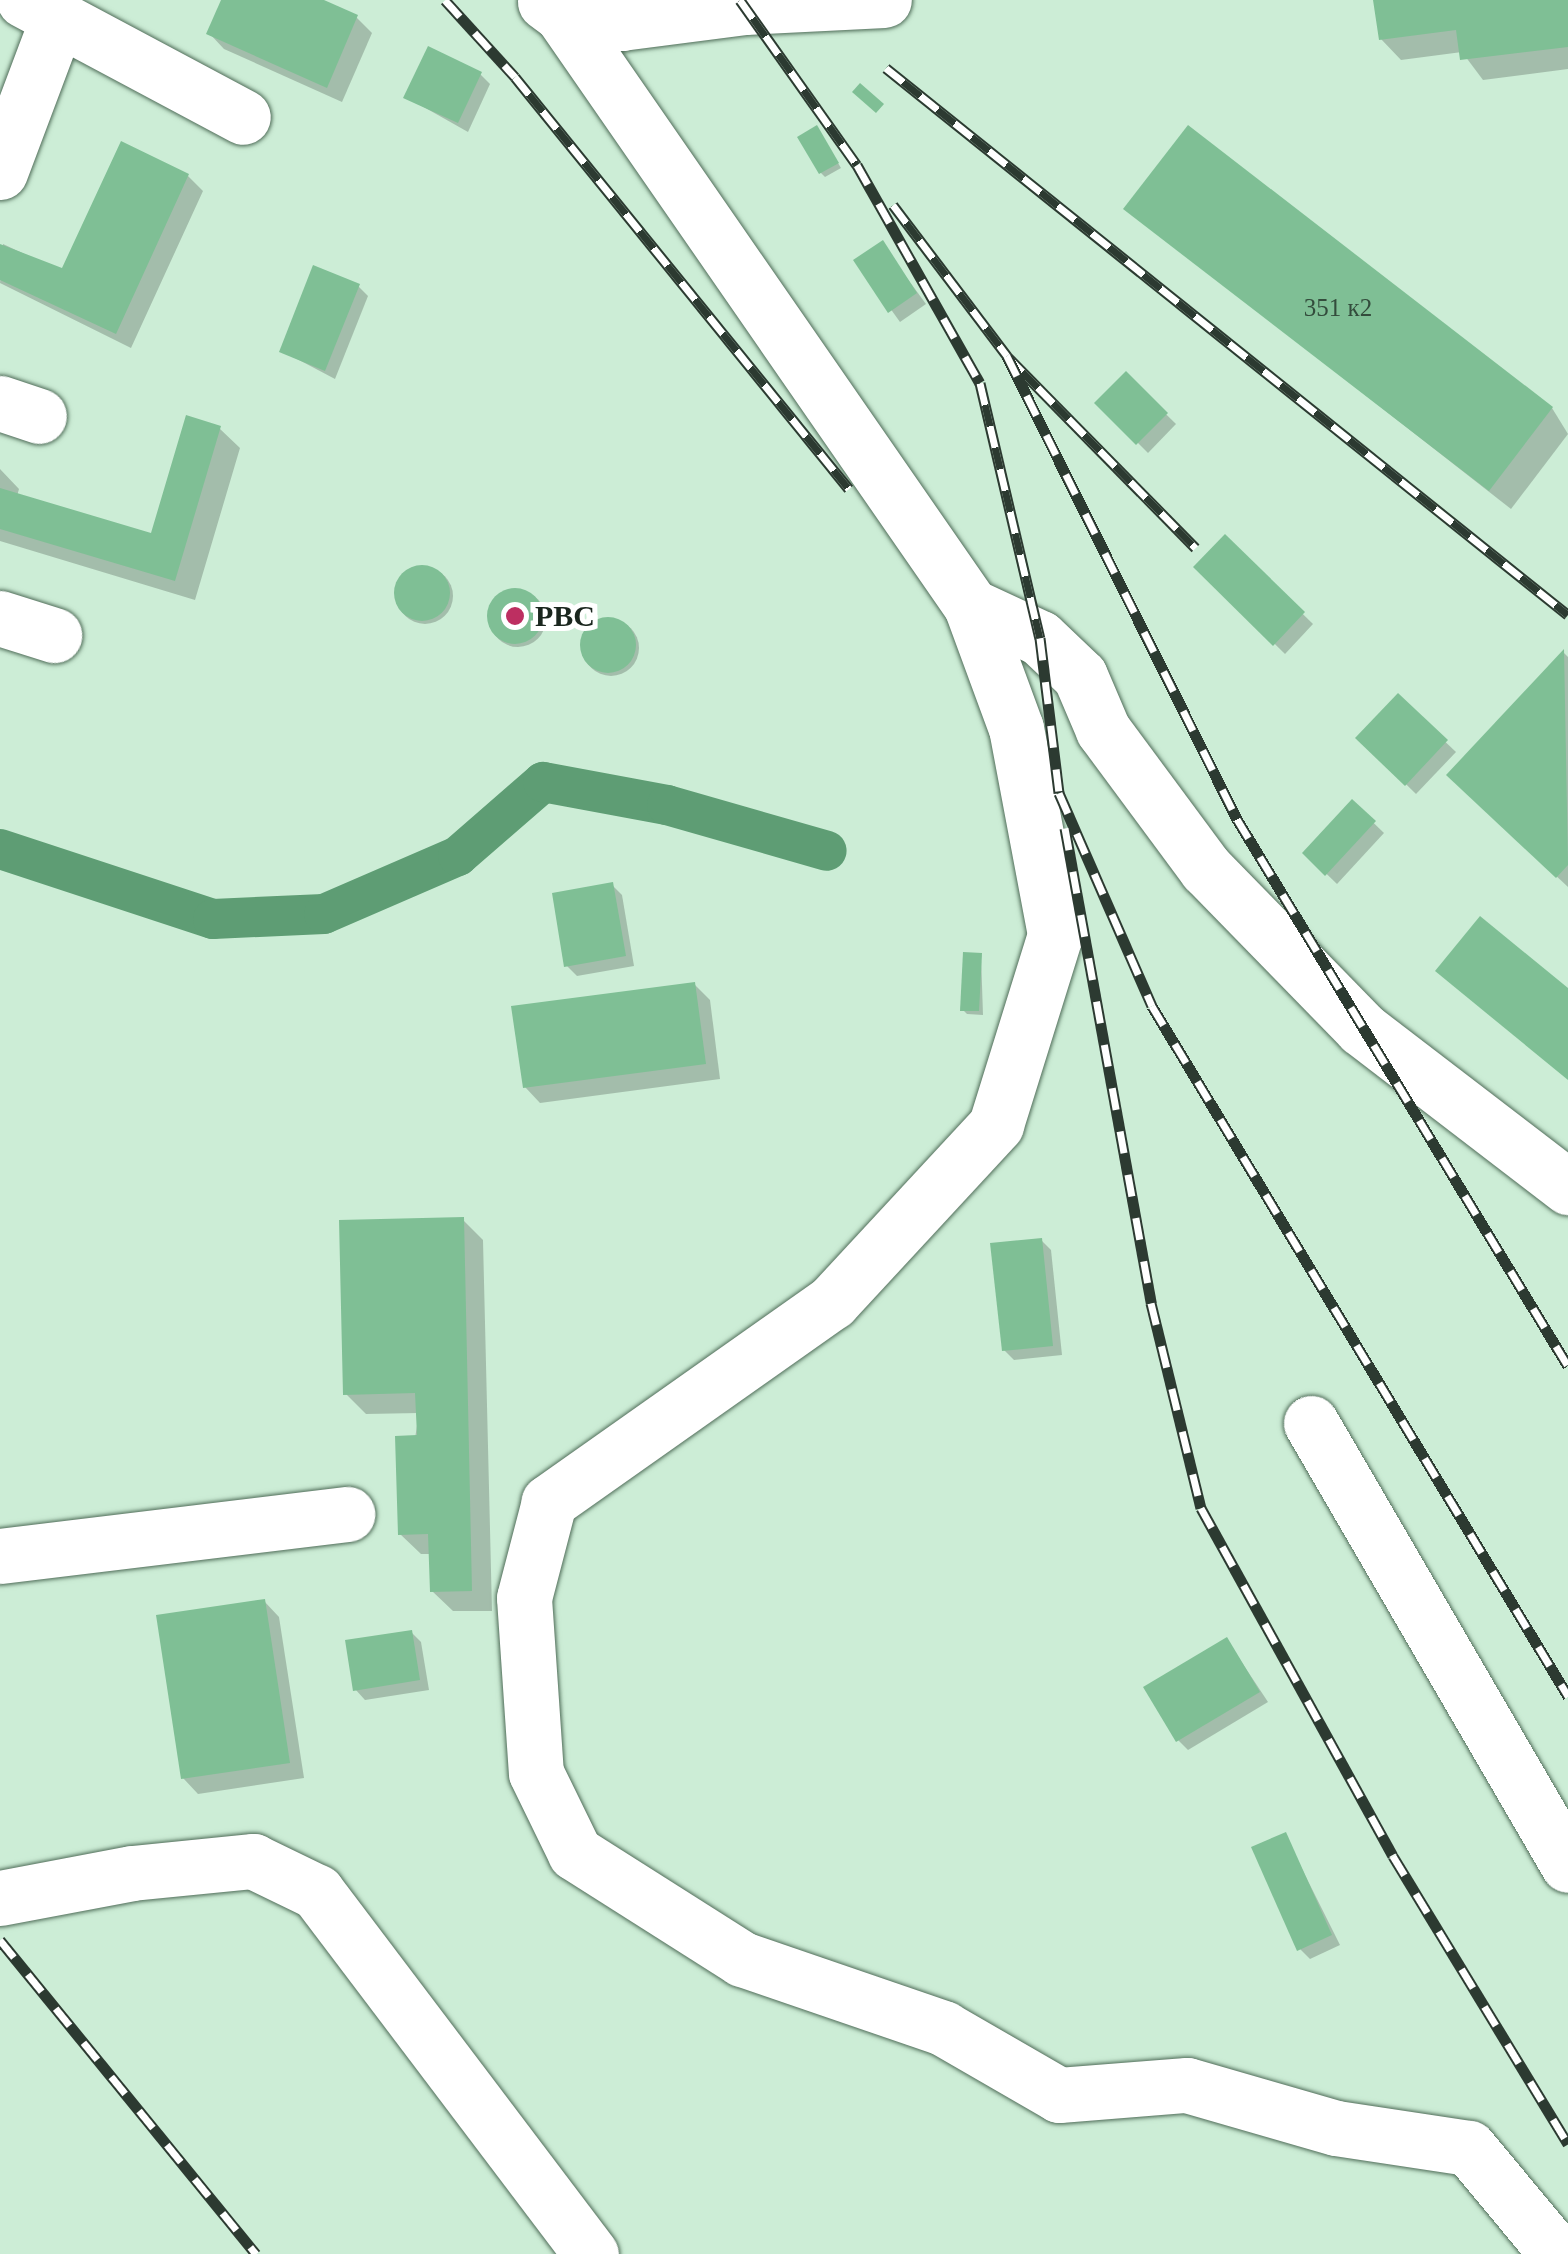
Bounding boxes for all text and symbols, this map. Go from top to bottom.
house number: 351 к2 [1304,293,1372,323]
place label: РВС [535,598,595,634]
marker: РВС [504,605,526,627]

